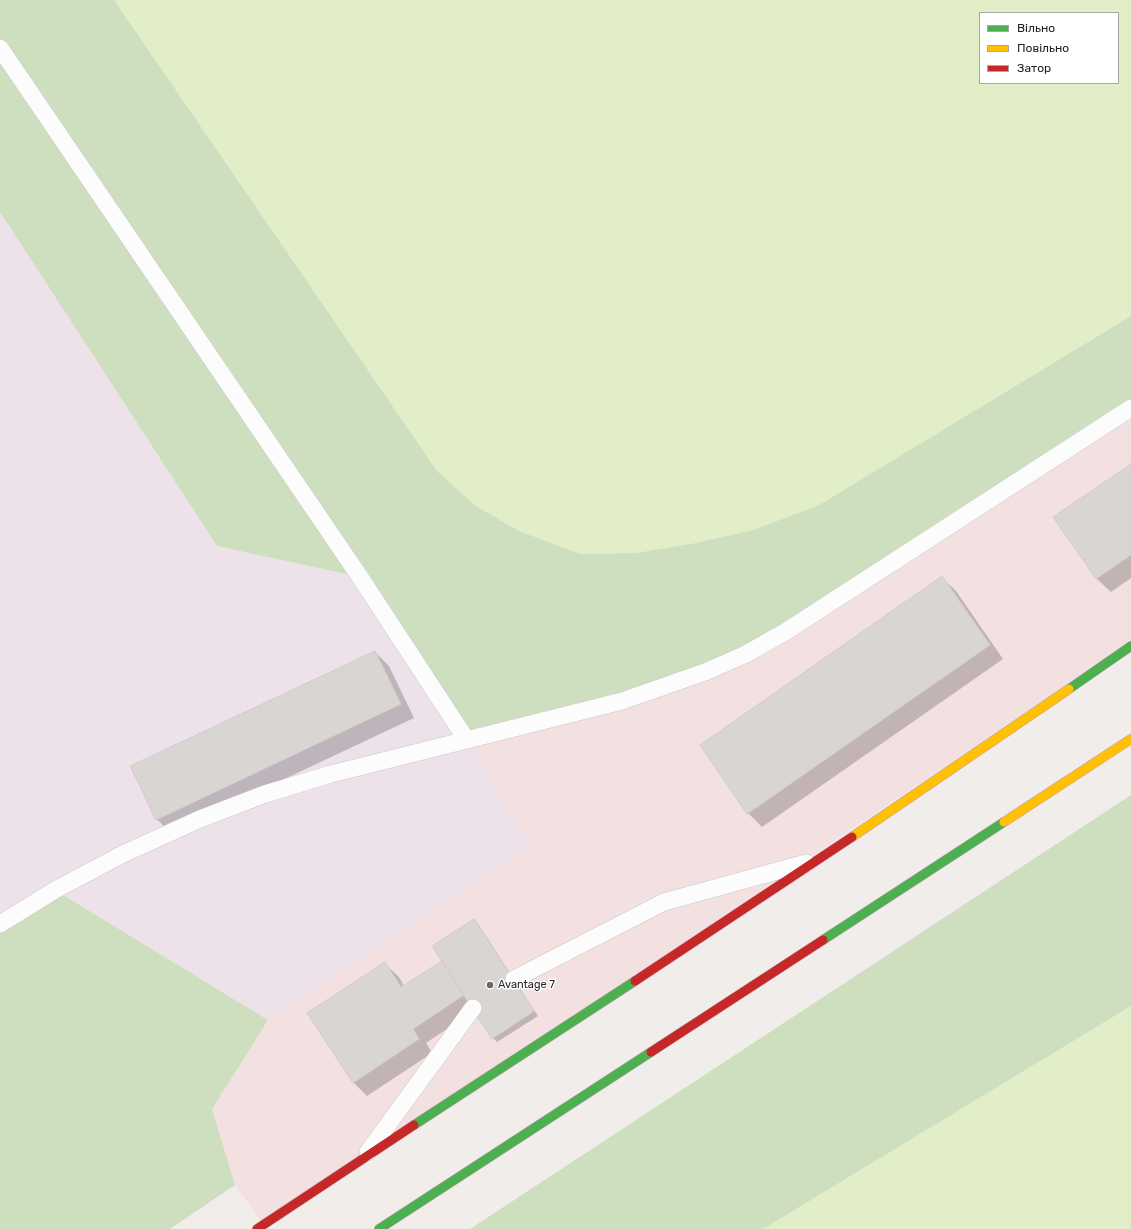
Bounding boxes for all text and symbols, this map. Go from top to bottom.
legend [979,12,1119,84]
text: Вільно [1017,21,1055,35]
text: Повільно [1017,41,1069,55]
text: Затор [1017,61,1051,75]
place label: Avantage 7 [498,978,555,992]
marker: Avantage 7 [485,980,495,990]

